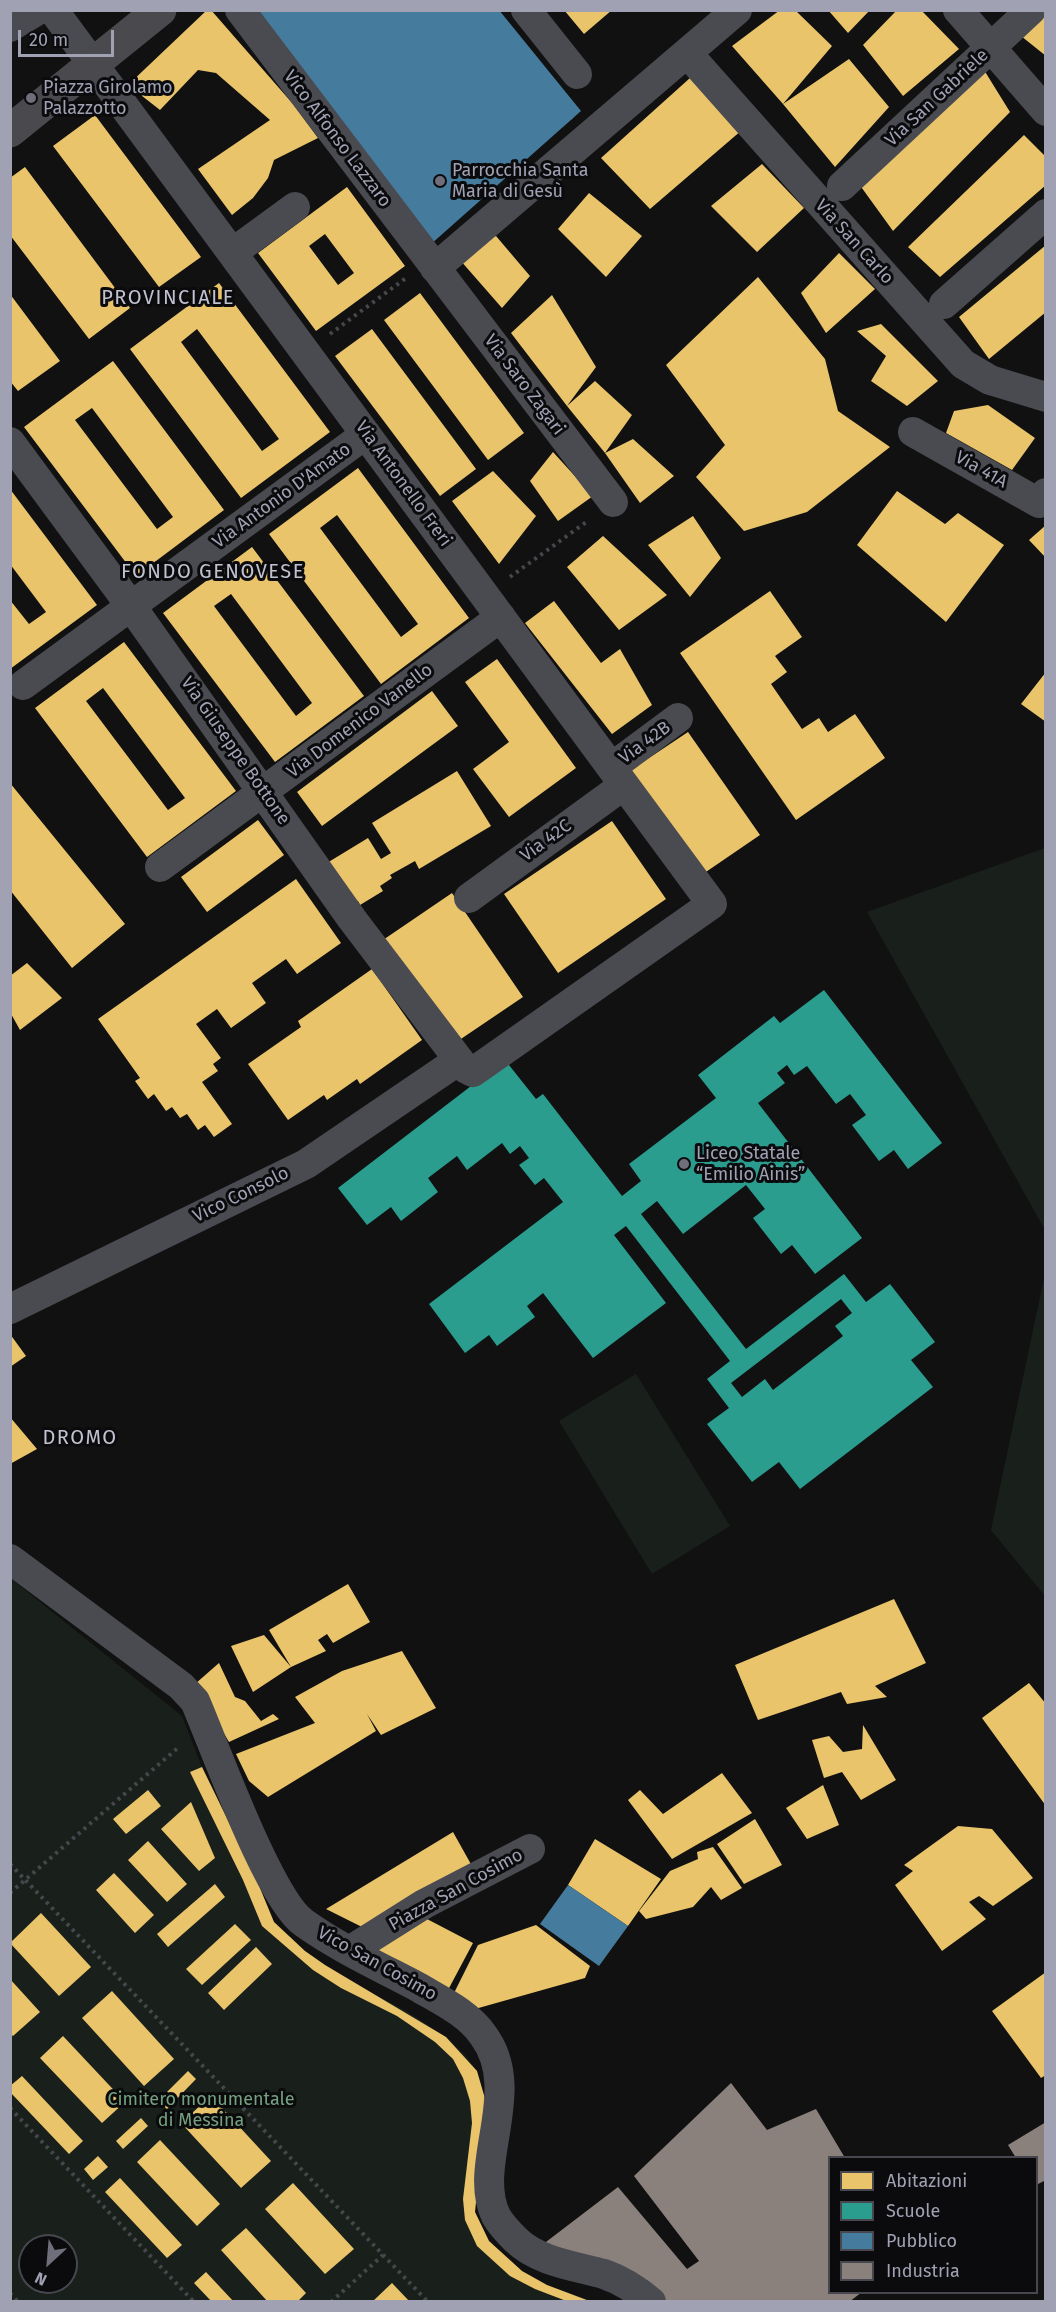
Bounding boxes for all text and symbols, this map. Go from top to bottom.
scale bar [21,18,117,56]
text: 20 m [29,29,68,51]
street label: Via San Gabriele [881,45,993,151]
street label: Vico Alfonso Lazzaro [279,66,395,212]
place label: Piazza Girolamo Palazzotto [43,77,173,119]
marker: Piazza Girolamo Palazzotto [24,91,38,105]
place label: Parrocchia Santa Maria di Gesù [452,160,588,202]
marker: Parrocchia Santa Maria di Gesù [433,174,447,188]
street label: Via San Carlo [810,195,898,289]
district label: PROVINCIALE [101,286,235,310]
street label: Via Saro Zagari [479,330,569,440]
street label: Via Antonello Freri [350,417,456,551]
street label: Via Antonio D'Amato [209,439,355,553]
street label: Via 41A [951,447,1011,493]
district label: FONDO GENOVESE [121,560,305,584]
street label: Via Domenico Vanello [283,659,437,783]
street label: Via Giuseppe Bottone [176,673,294,829]
street label: Via 42B [615,717,675,769]
street label: Via 42C [516,815,576,867]
place label: Liceo Statale “Emilio Ainis” [696,1143,805,1186]
marker: Liceo Statale “Emilio Ainis” [677,1157,691,1171]
street label: Vico Consolo [190,1162,292,1228]
district label: DROMO [42,1426,118,1450]
street label: Piazza San Cosimo [385,1844,527,1936]
street label: Vico San Cosimo [314,1922,440,2006]
park label: Cimitero monumentale di Messina [107,2089,295,2132]
legend [828,2156,1038,2294]
text: Abitazioni [886,2170,967,2192]
text: Scuole [886,2200,940,2222]
text: Pubblico [886,2230,957,2252]
north arrow [18,2234,78,2294]
text: Industria [886,2260,960,2282]
text: N [32,2268,50,2290]

